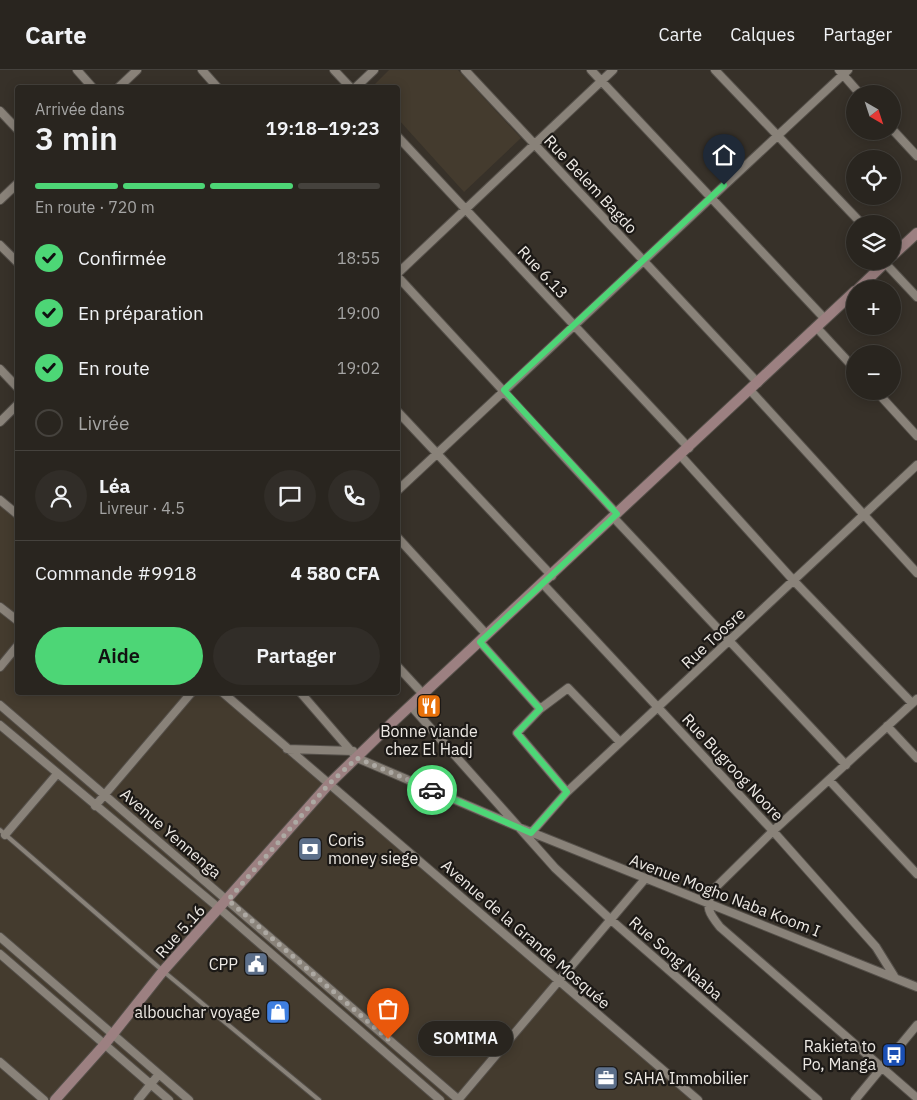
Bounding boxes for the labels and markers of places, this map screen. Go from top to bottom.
pin [703,134,745,185]
restaurant icon: Bonne viande chez El Hadj [416,693,442,719]
place label: Bonne viande chez El Hadj [380,721,478,759]
place label: Coris money siege [328,830,418,868]
bank icon: Coris money siege [297,836,323,862]
public building icon: CPP [243,951,269,977]
place label: CPP [209,954,238,974]
pin [367,988,409,1039]
shop icon: albouchar voyage [265,999,291,1025]
place label: albouchar voyage [134,1002,260,1022]
callout: SOMIMA [418,1022,513,1056]
place label: Rakieta to Po, Manga [802,1036,876,1074]
bus stop icon: Rakieta to Po, Manga [881,1042,907,1068]
office icon: SAHA Immobilier [593,1065,619,1091]
place label: SAHA Immobilier [624,1068,749,1088]

